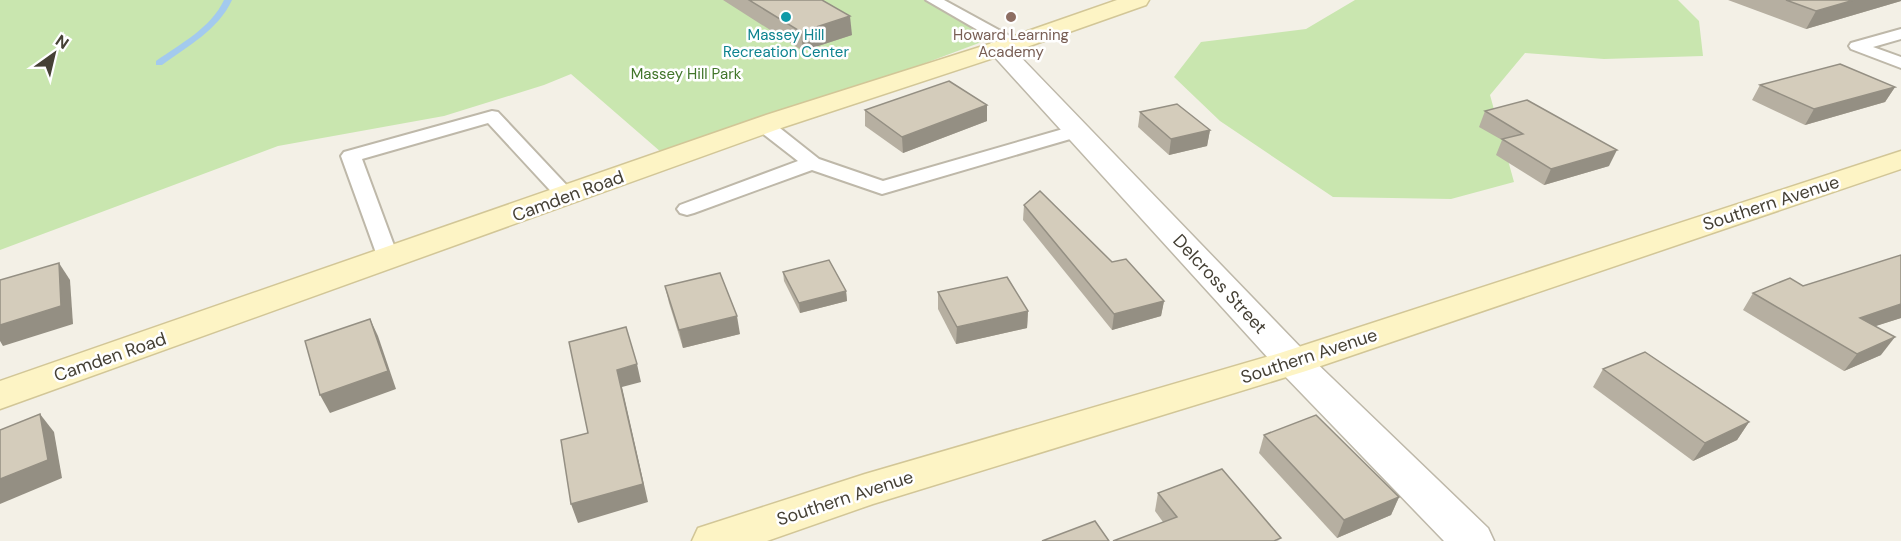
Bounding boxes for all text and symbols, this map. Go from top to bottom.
marker: Massey Hill Recreation Center [779,10,793,24]
marker: Howard Learning Academy [1004,10,1018,24]
north arrow [24,24,84,84]
place label: Massey Hill Recreation Center [723,25,849,62]
place label: Howard Learning Academy [953,25,1069,62]
text: N [51,30,73,54]
park label: Massey Hill Park [631,64,742,84]
street label: Camden Road [509,165,627,227]
street label: Southern Avenue [1700,170,1842,236]
street label: Delcross Street [1168,229,1272,339]
street label: Southern Avenue [1238,323,1380,389]
street label: Camden Road [51,327,169,387]
street label: Southern Avenue [774,465,916,531]

